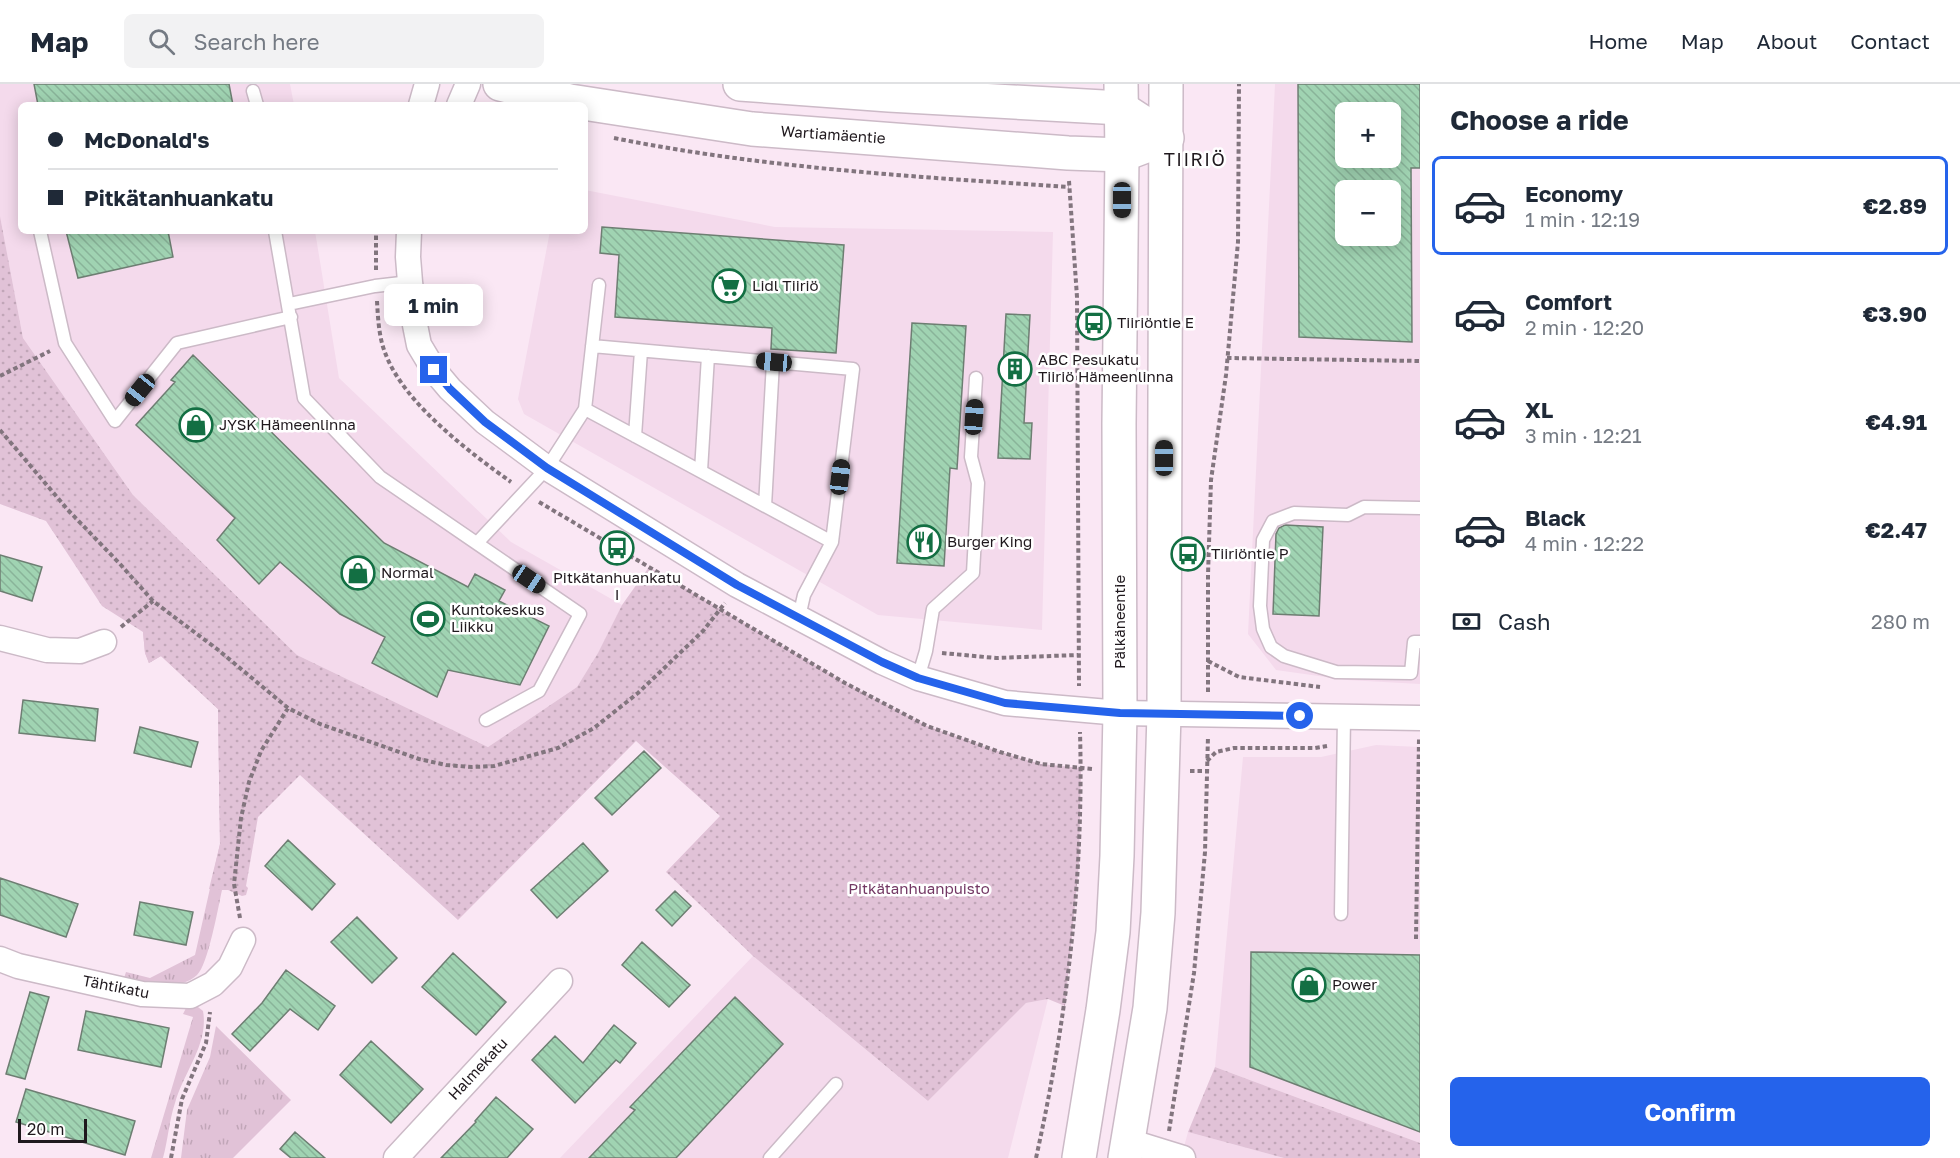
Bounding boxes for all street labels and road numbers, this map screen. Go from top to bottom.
street label: Wartiamäentie [780,121,886,147]
street label: Pälkäneentie [1110,575,1128,669]
street label: Tähtikatu [81,971,151,1001]
street label: Halmekatu [444,1034,511,1103]

